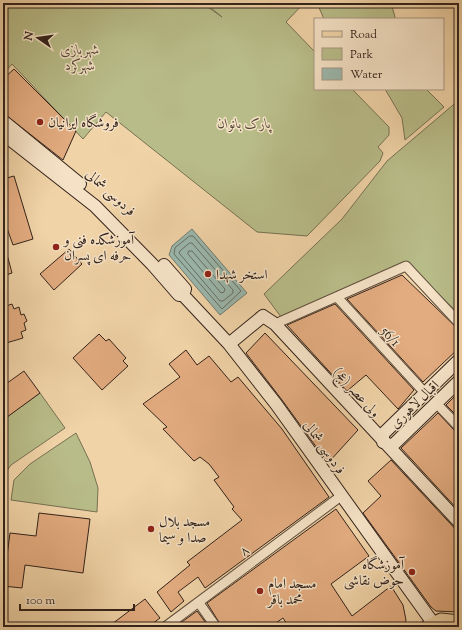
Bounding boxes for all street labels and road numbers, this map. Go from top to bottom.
street label: فردوسی شمالی [80,165,139,222]
street label: 56/1 [374,322,404,352]
street label: ولی عصر (عج) [326,364,384,423]
street label: اقبال لاهوری [386,377,445,434]
street label: فردوسی شمالی [297,417,349,479]
street label: ۸ [236,541,255,562]

